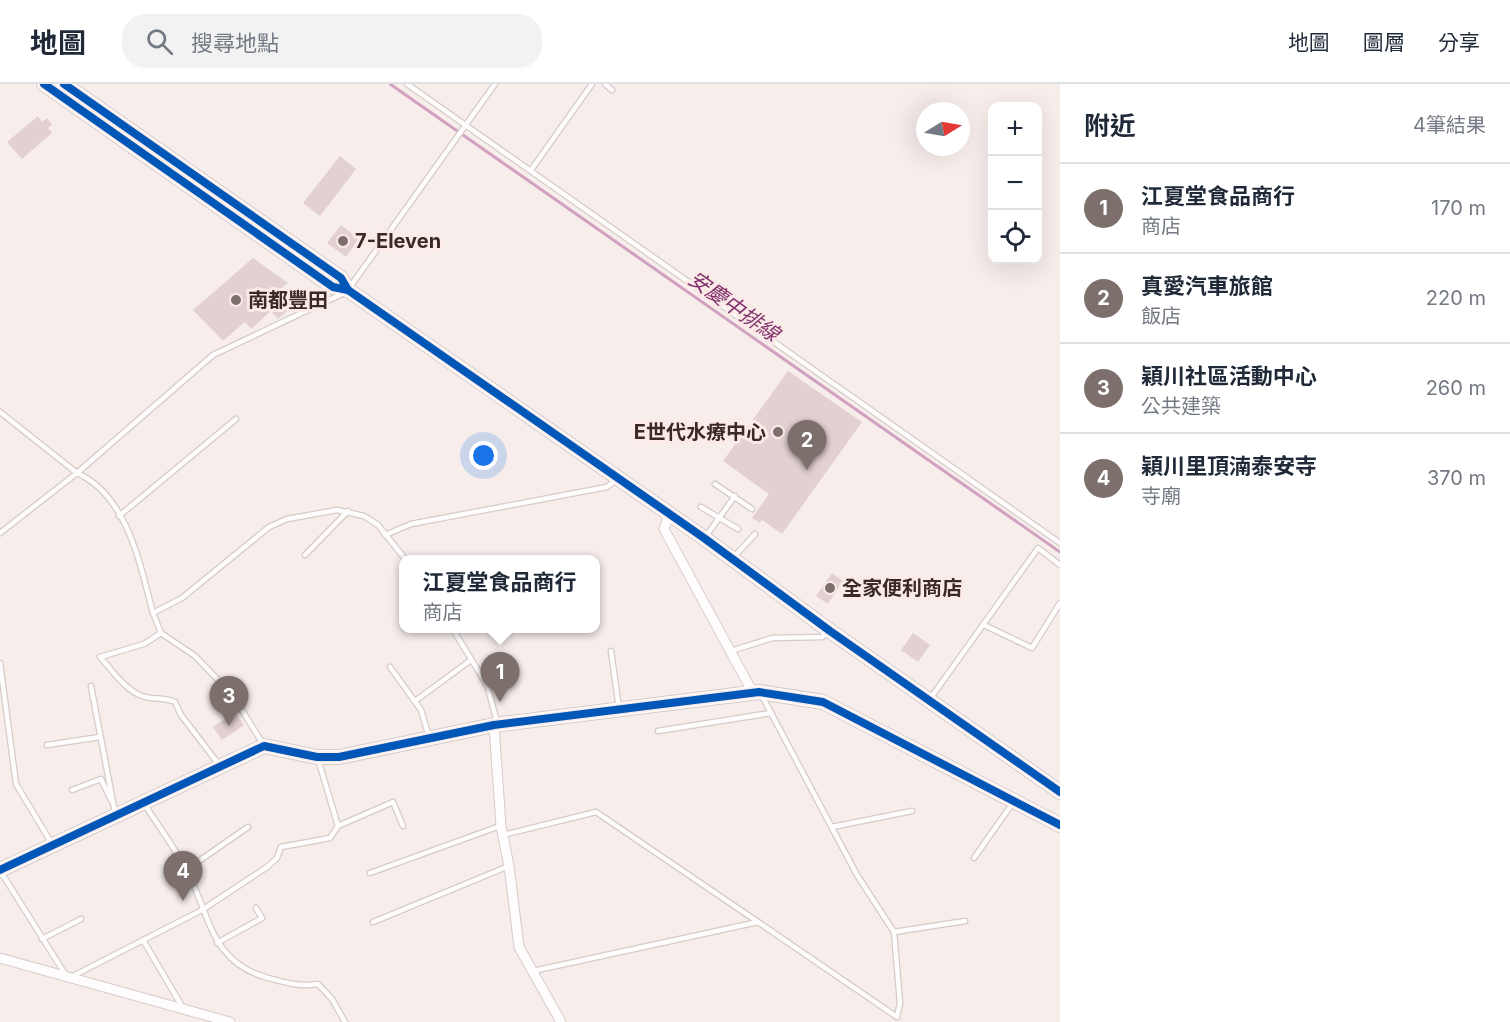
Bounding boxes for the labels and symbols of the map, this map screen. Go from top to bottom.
north arrow [916,102,970,156]
place label: 7-Eleven [355,229,441,253]
marker: 7-Eleven [336,234,350,248]
water label: 安慶中排線 [684,266,786,347]
place label: 南都豐田 [248,288,328,312]
marker: 南都豐田 [229,293,243,307]
place label: E世代水療中心 [634,420,766,444]
pin: 2 [788,420,826,470]
marker: E世代水療中心 [771,425,785,439]
your location [469,441,498,470]
place label: 全家便利商店 [842,576,962,600]
marker: 全家便利商店 [823,581,837,595]
pin: 1 [480,652,520,702]
pin: 3 [210,676,248,726]
pin: 4 [164,852,202,901]

